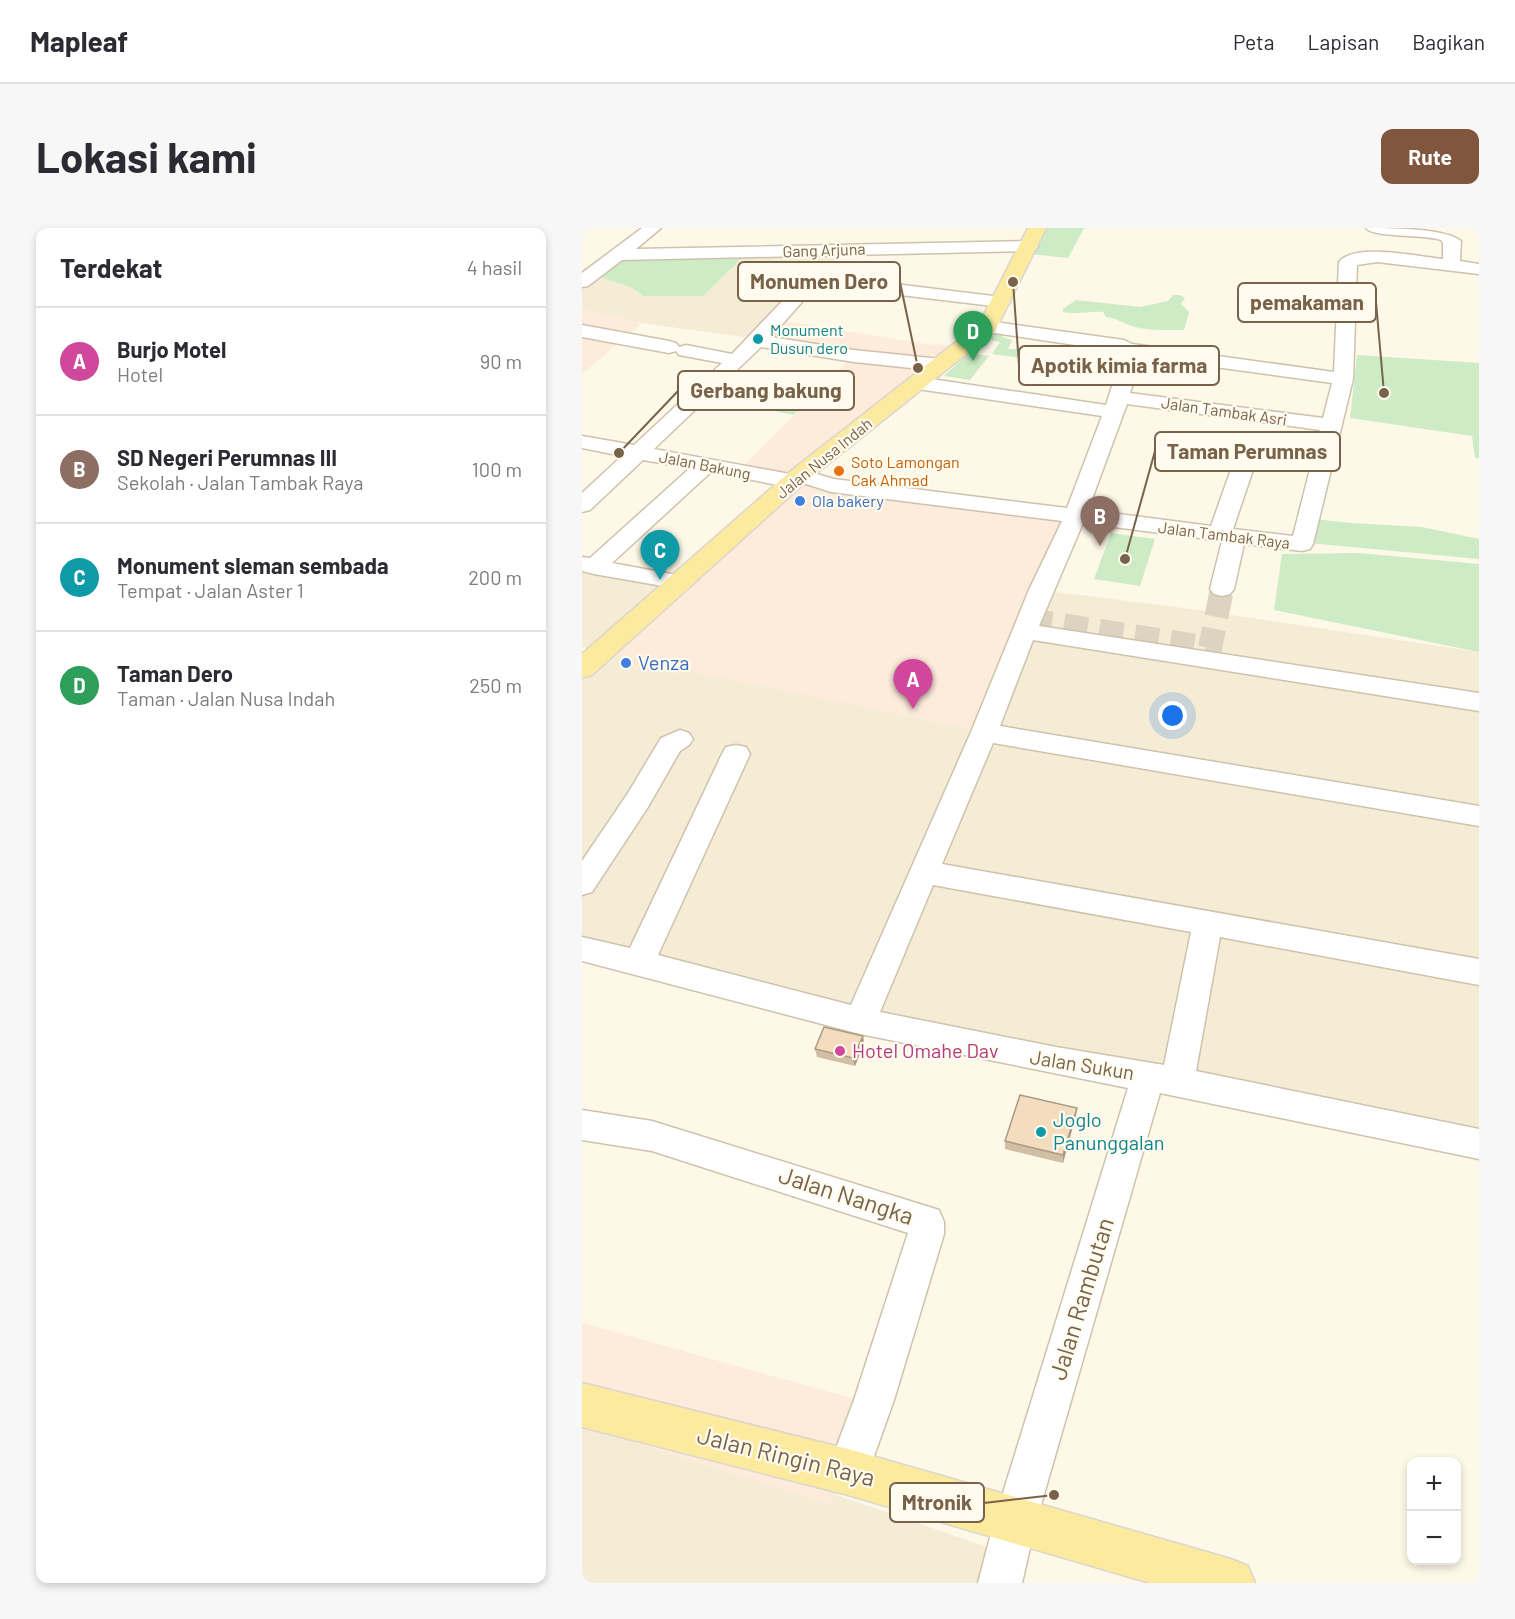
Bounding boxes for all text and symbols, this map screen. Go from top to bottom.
text: Mapleaf [30,24,128,58]
text: Peta [1233,29,1274,54]
text: Lapisan [1307,29,1379,54]
text: Bagikan [1412,29,1485,54]
button: Rute [1381,129,1479,184]
text: Lokasi kami [36,131,257,181]
street label: Gang Arjuna [782,239,866,260]
text: Terdekat [60,252,162,283]
text: 4 hasil [467,255,522,279]
callout: Monumen Dero [738,262,900,301]
text: Monumen Dero [750,268,888,293]
callout: pemakaman [1238,283,1376,322]
text: pemakaman [1250,289,1364,314]
pin: D [954,312,992,361]
place label: Monument Dusun dero [770,320,848,357]
marker: Monument Dusun dero [751,332,765,346]
text: Burjo Motel [117,336,226,362]
callout: Apotik kimia farma [1019,346,1219,385]
text: A [73,349,86,373]
text: 90 m [480,349,522,373]
text: Apotik kimia farma [1031,352,1207,377]
text: Hotel [117,362,163,386]
callout: Gerbang bakung [678,371,854,410]
text: Gerbang bakung [690,377,842,402]
street label: Jalan Tambak Asri [1160,392,1288,429]
street label: Jalan Nusa Indah [772,413,875,502]
callout: Taman Perumnas [1155,432,1340,471]
text: Taman Perumnas [1167,438,1327,463]
text: SD Negeri Perumnas III [117,444,337,470]
street label: Jalan Bakung [658,446,753,483]
place label: Soto Lamongan Cak Ahmad [851,452,960,489]
text: B [73,457,86,481]
text: 100 m [472,457,522,481]
marker: Soto Lamongan Cak Ahmad [832,464,846,478]
text: Sekolah · Jalan Tambak Raya [117,470,364,494]
place label: Ola bakery [812,491,884,510]
marker: Ola bakery [793,494,807,508]
pin: B [1080,496,1120,546]
street label: Jalan Tambak Raya [1157,517,1291,552]
pin: C [640,530,680,580]
text: Monument sleman sembada [117,552,389,578]
text: C [73,565,86,589]
text: 200 m [468,565,522,589]
text: Tempat · Jalan Aster 1 [117,578,304,602]
place label: Venza [638,650,689,674]
marker: Venza [619,656,633,670]
text: Taman Dero [117,660,233,686]
pin: A [894,660,932,709]
text: D [73,673,86,697]
text: 250 m [469,673,522,697]
text: Taman · Jalan Nusa Indah [117,686,335,710]
your location [1158,701,1187,730]
place label: Hotel Omahe Dav [852,1038,998,1062]
marker: Hotel Omahe Dav [833,1044,847,1058]
street label: Jalan Sukun [1028,1044,1136,1084]
place label: Joglo Panunggalan [1053,1107,1165,1154]
marker: Joglo Panunggalan [1034,1125,1048,1139]
street label: Jalan Nangka [775,1159,918,1230]
street label: Jalan Rambutan [1042,1214,1119,1383]
street label: Jalan Ringin Raya [695,1419,878,1492]
map controls [1407,1457,1461,1565]
button: + [1407,1457,1461,1511]
callout: Mtronik [890,1483,984,1522]
text: Mtronik [902,1489,972,1514]
button: − [1407,1511,1461,1565]

